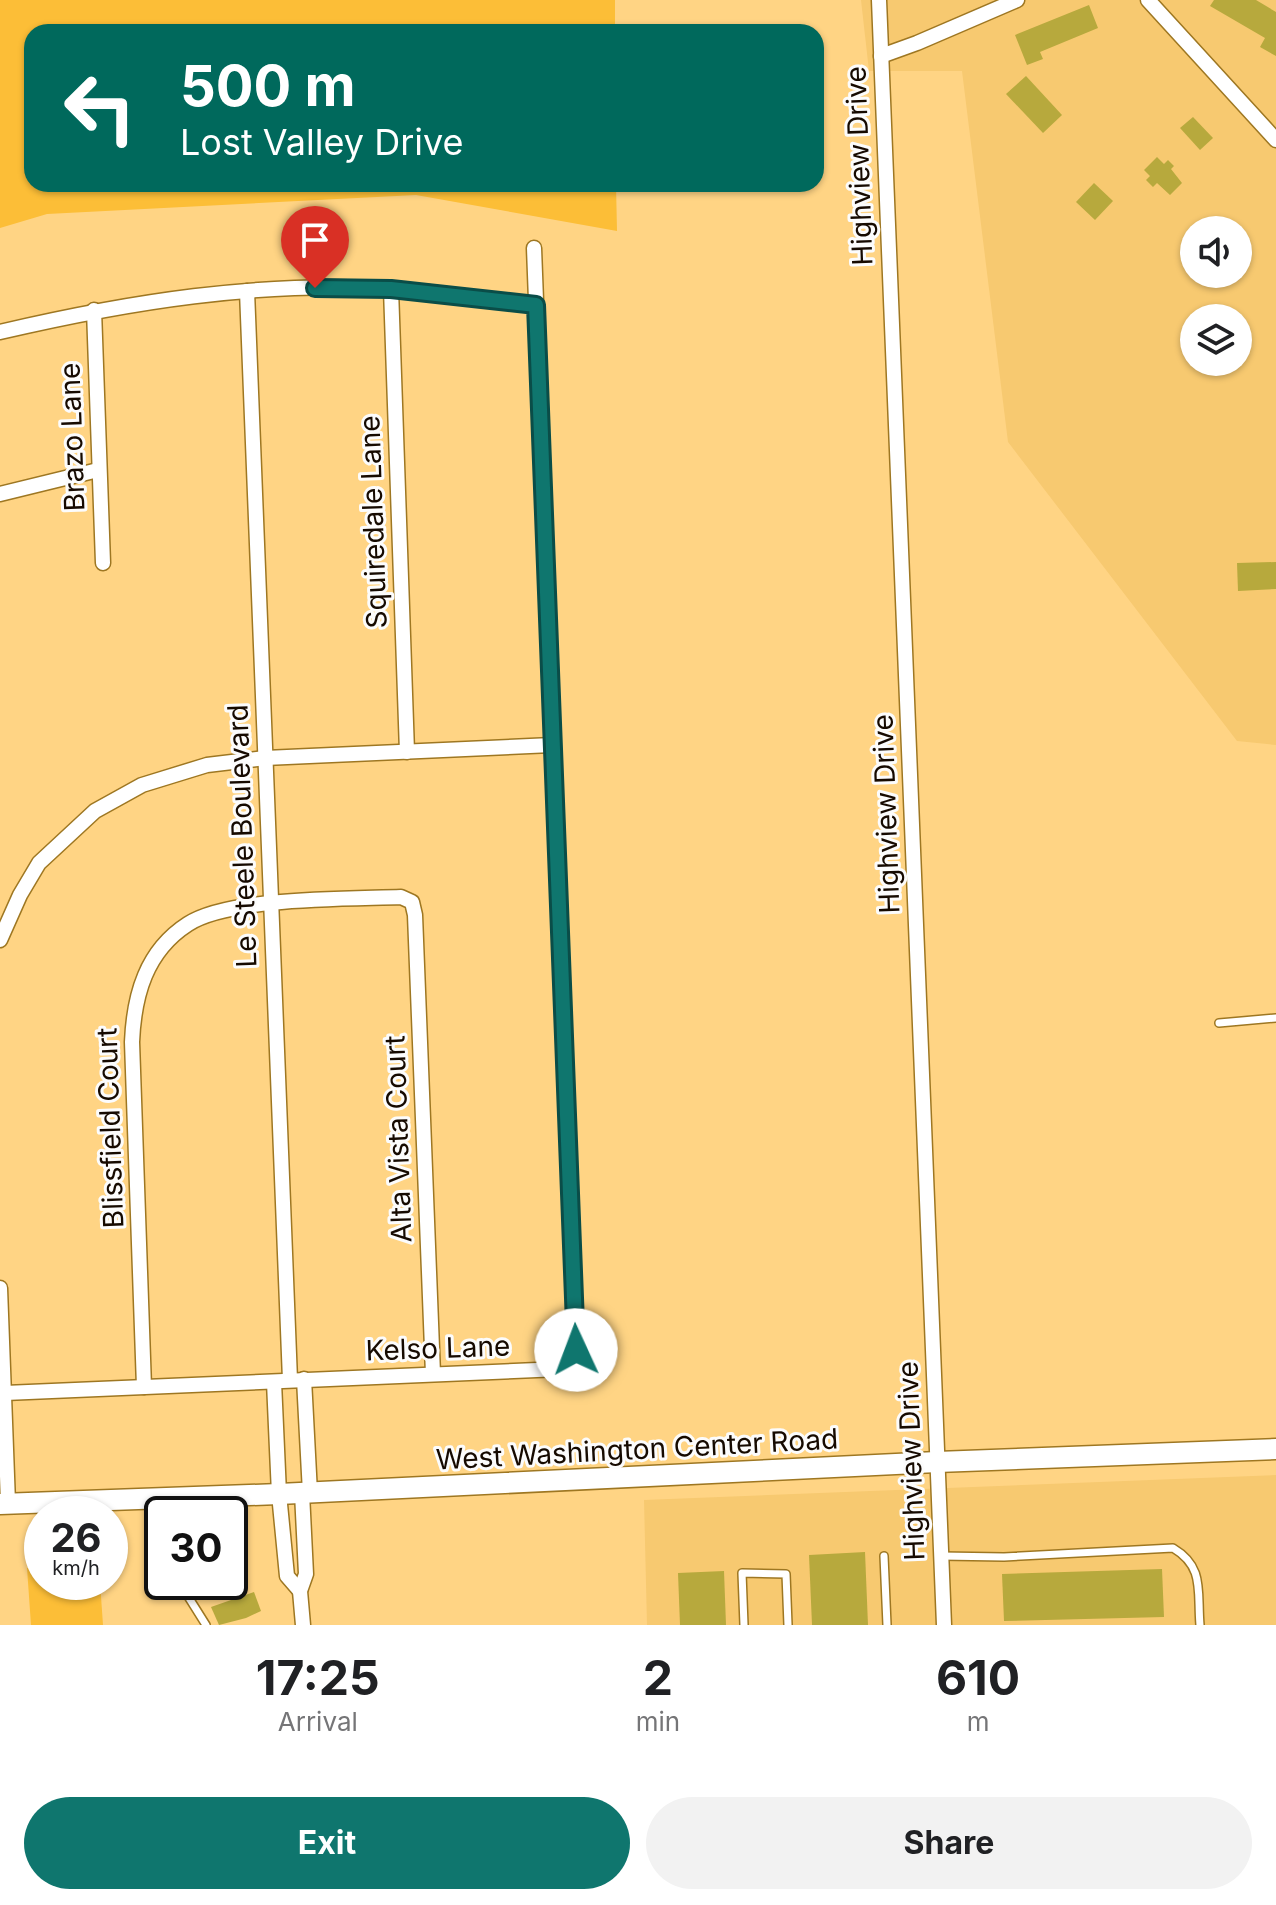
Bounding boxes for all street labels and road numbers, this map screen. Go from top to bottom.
street label: Highview Drive [839,66,879,266]
street label: Brazo Lane [52,362,92,512]
street label: Squiredale Lane [352,415,394,629]
street label: Le Steele Boulevard [220,704,264,968]
street label: Highview Drive [866,714,906,914]
street label: Blissfield Court [90,1027,130,1229]
street label: Alta Vista Court [377,1035,419,1243]
street label: Kelso Lane [365,1328,511,1368]
street label: Highview Drive [891,1361,931,1561]
street label: West Washington Center Road [435,1421,839,1477]

